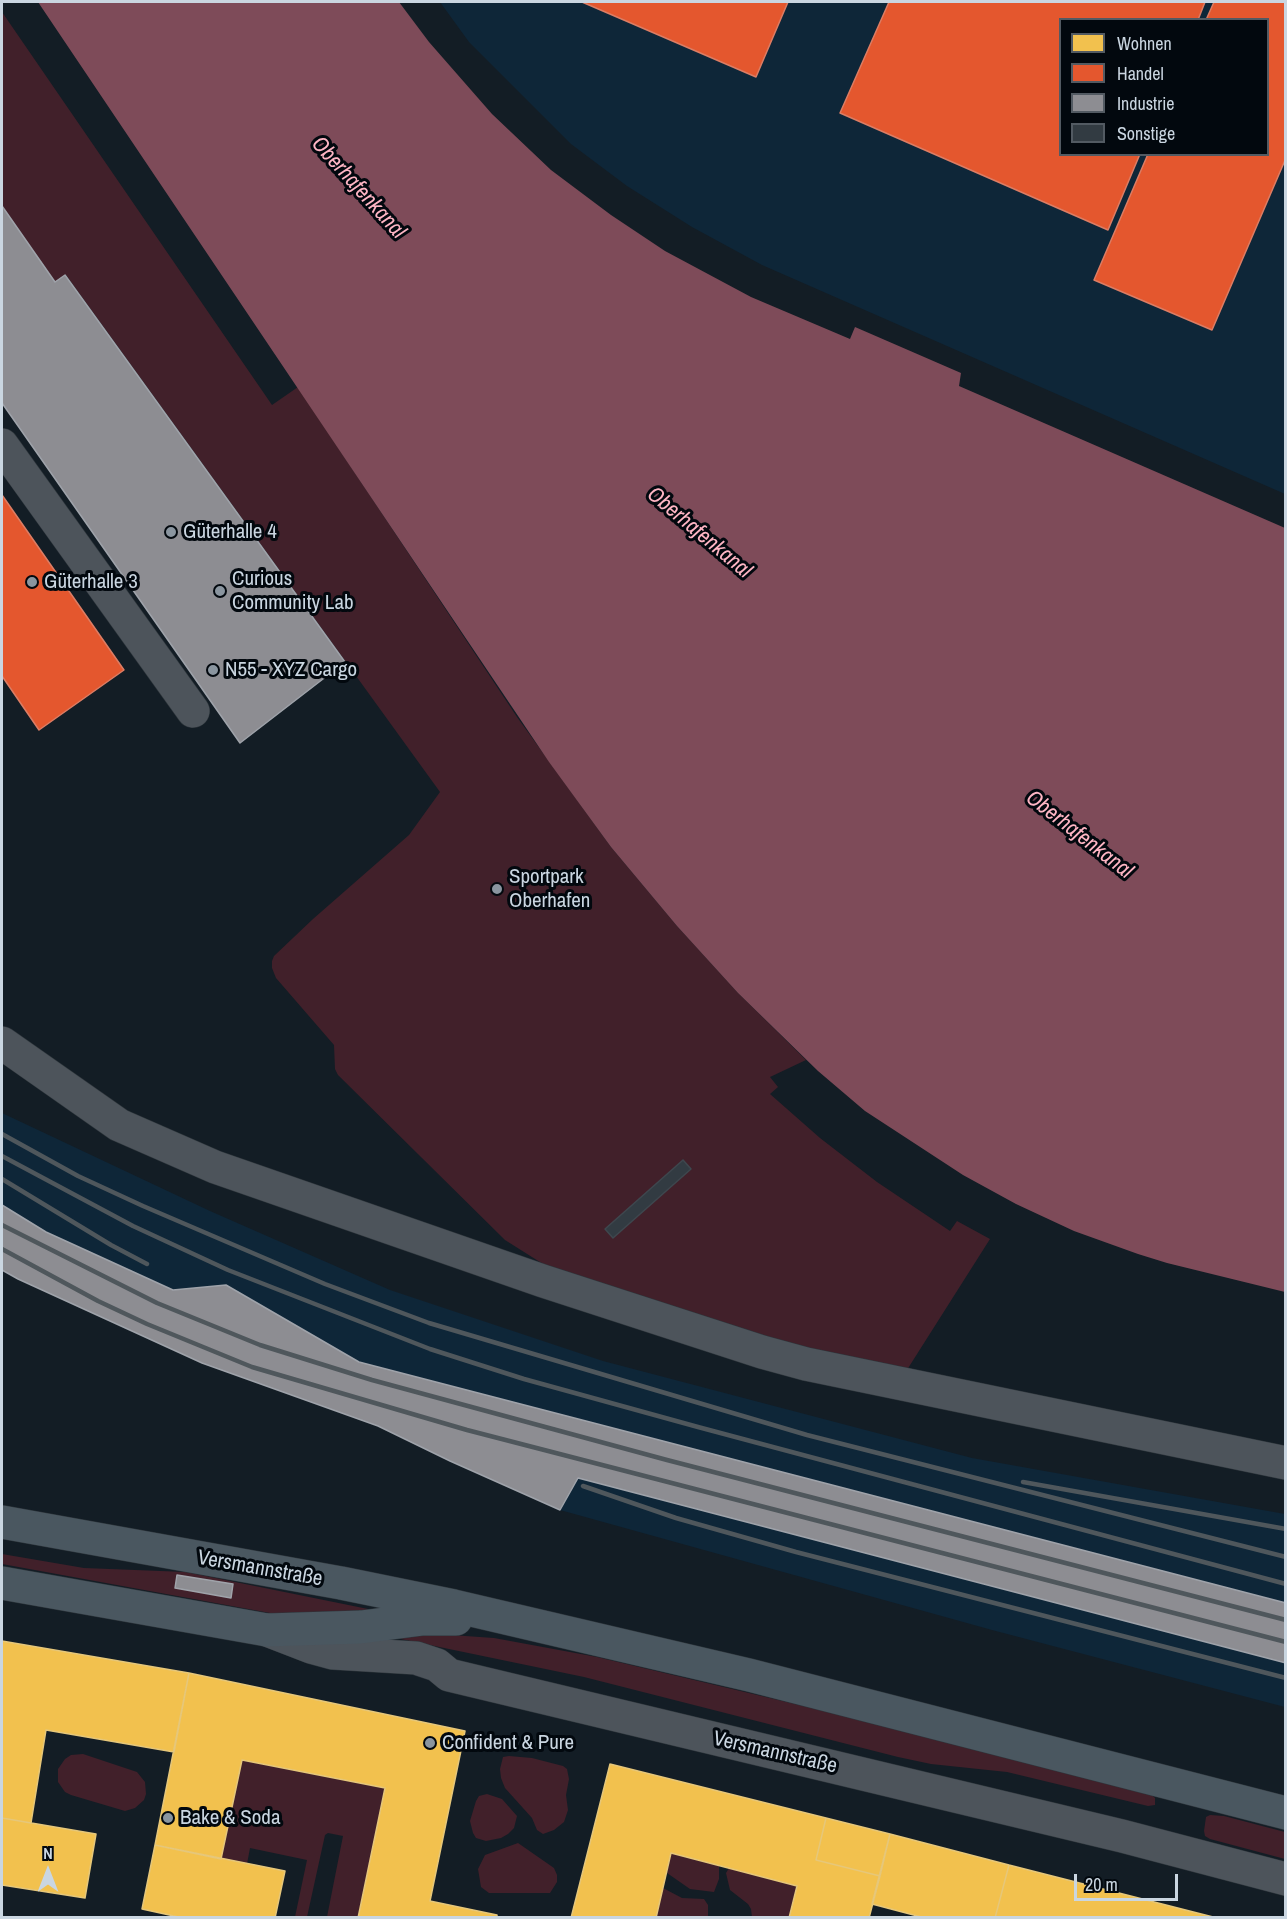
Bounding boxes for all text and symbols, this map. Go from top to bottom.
legend [1059,18,1269,156]
text: Wohnen [1117,31,1172,56]
text: Handel [1117,61,1164,86]
text: Industrie [1117,91,1174,116]
text: Sonstige [1117,121,1175,146]
water label: Oberhafenkanal [305,131,411,245]
water label: Oberhafenkanal [641,482,757,584]
place label: Güterhalle 4 [183,519,277,545]
marker: Güterhalle 4 [164,525,178,539]
place label: Curious Community Lab [232,566,354,616]
place label: Güterhalle 3 [44,569,138,595]
marker: Güterhalle 3 [25,575,39,589]
marker: Curious Community Lab [213,584,227,598]
place label: N55 - XYZ Cargo [225,657,357,683]
marker: N55 - XYZ Cargo [206,663,220,677]
water label: Oberhafenkanal [1020,785,1138,885]
place label: Sportpark Oberhafen [509,864,590,914]
marker: Sportpark Oberhafen [490,882,504,896]
street label: Versmannstraße [196,1546,324,1592]
street label: Versmannstraße [711,1727,839,1779]
place label: Confident & Pure [442,1730,574,1756]
marker: Confident & Pure [423,1736,437,1750]
place label: Bake & Soda [180,1805,281,1831]
marker: Bake & Soda [161,1811,175,1825]
north arrow [18,1841,78,1901]
text: N [43,1842,53,1864]
scale bar [1077,1862,1180,1900]
text: 20 m [1085,1872,1118,1897]

